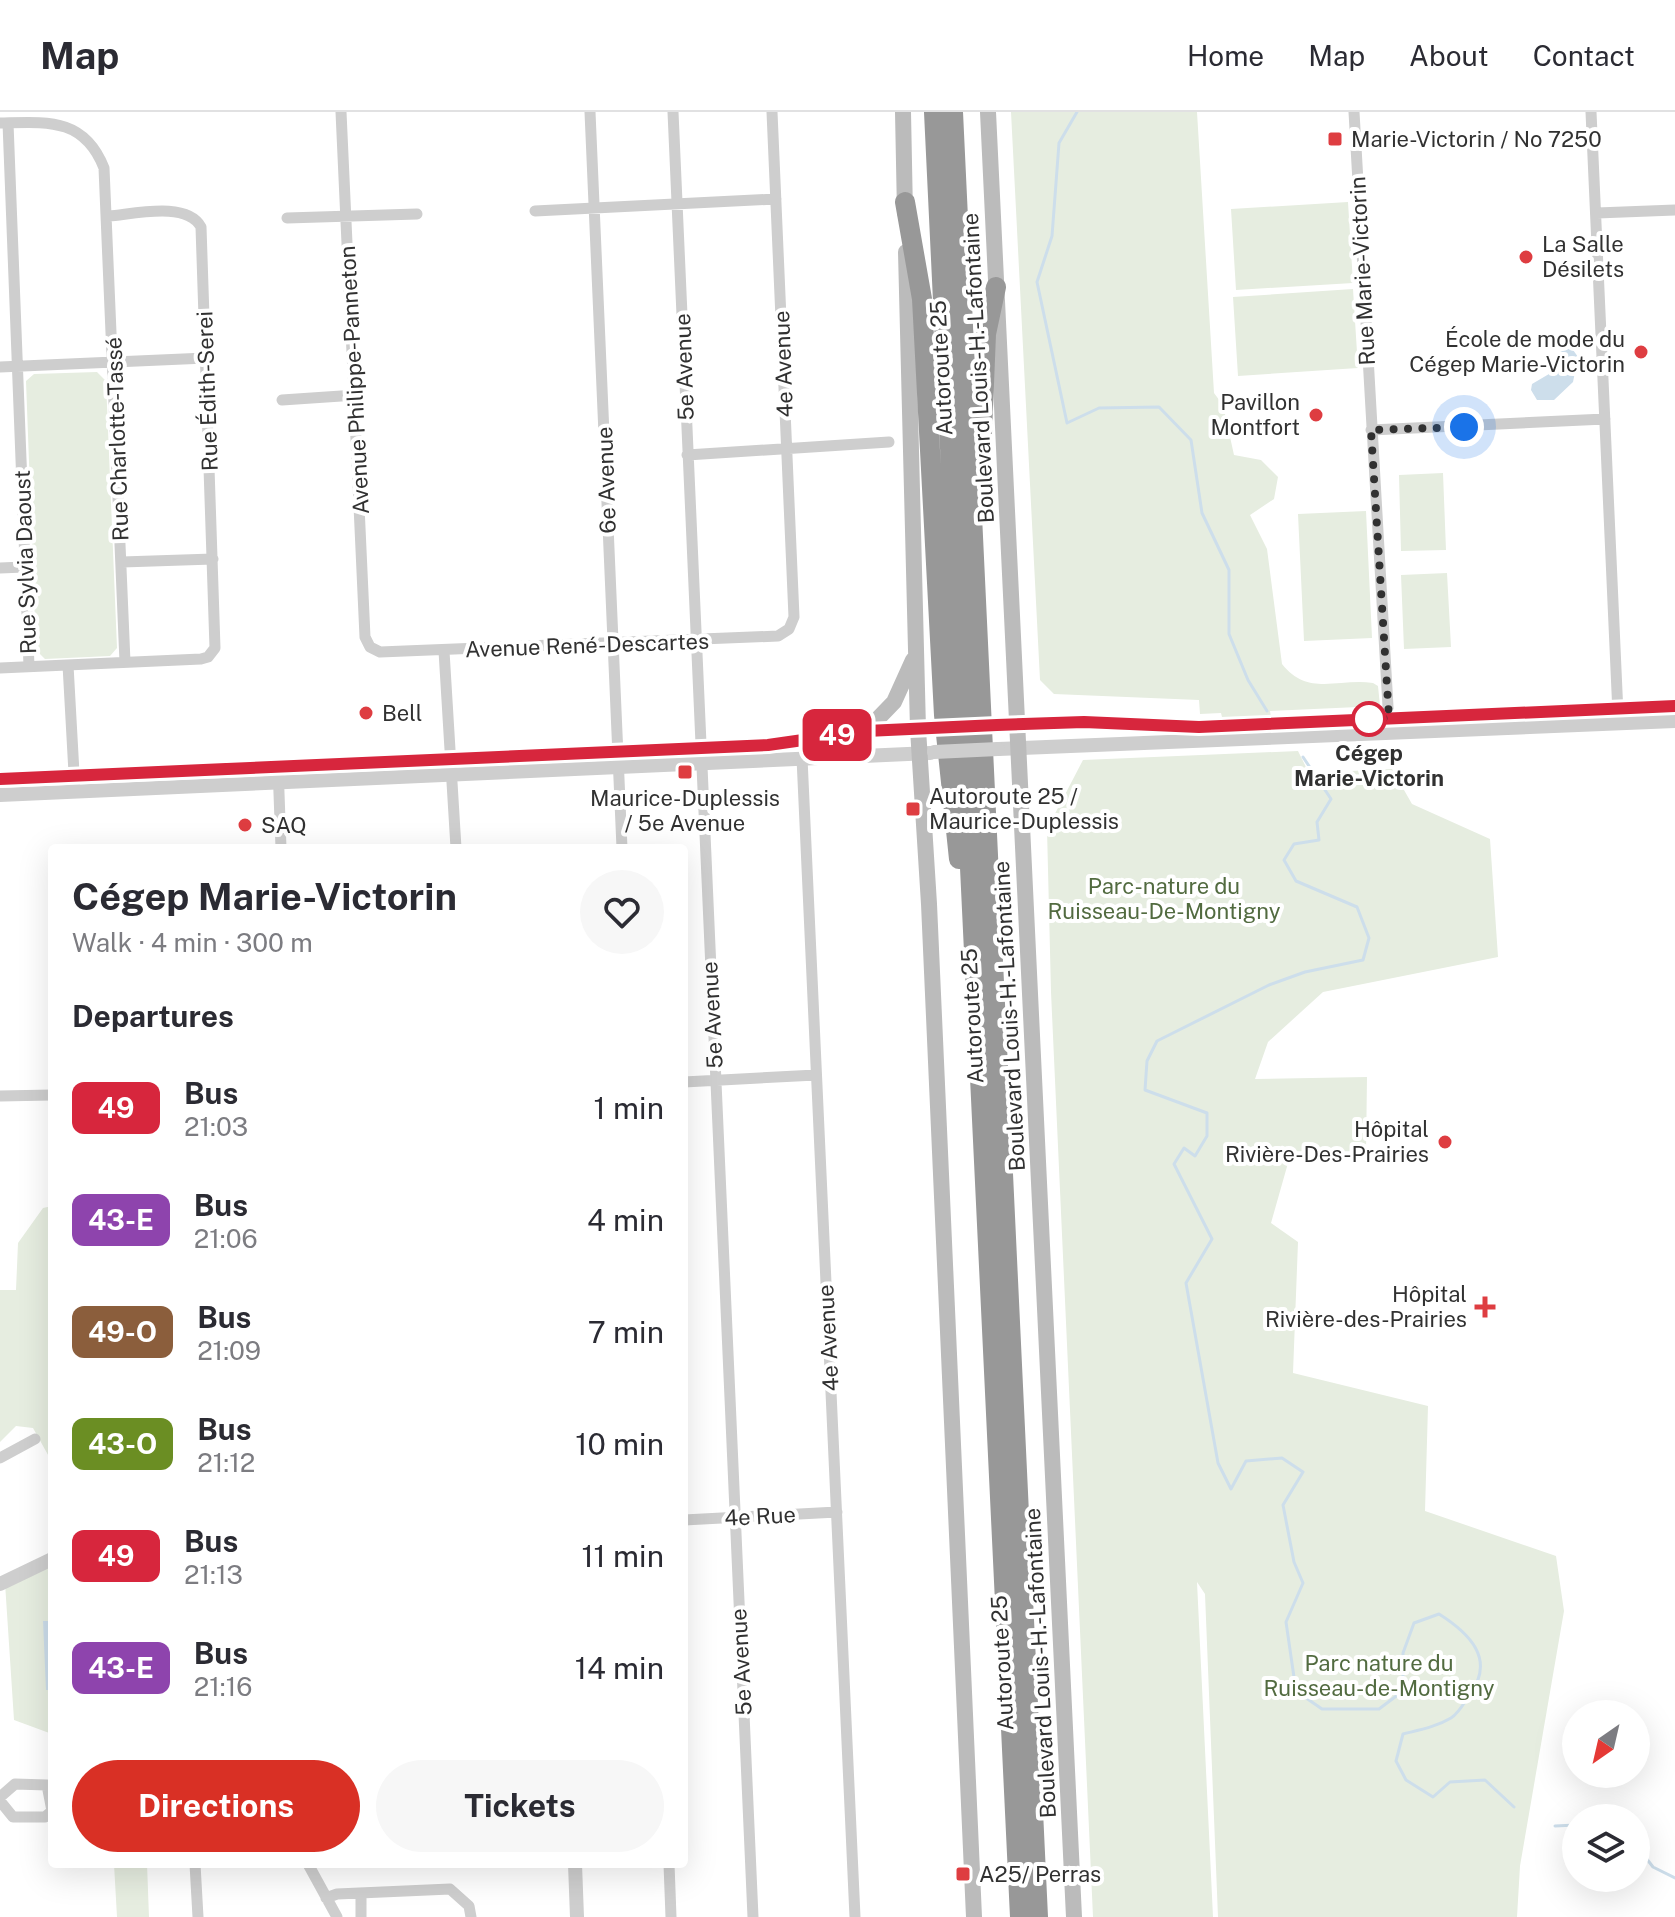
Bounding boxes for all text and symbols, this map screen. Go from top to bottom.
text: Map [40,33,119,78]
text: Home [1187,39,1264,72]
text: Map [1308,39,1365,72]
text: About [1409,39,1489,72]
text: Contact [1533,39,1635,72]
place label: Marie-Victorin / No 7250 [1351,126,1602,152]
marker: Marie-Victorin / No 7250 [1326,130,1344,148]
street label: Rue Marie-Victorin [1344,176,1380,366]
street label: Boulevard Louis-H.-Lafontaine [957,212,999,524]
place label: La Salle Désilets [1542,231,1624,282]
street label: Avenue Philippe-Panneton [334,245,374,515]
marker: La Salle Désilets [1517,248,1535,266]
street label: Autoroute 25 [924,300,958,436]
street label: 4e Avenue [768,310,798,418]
street label: Rue Édith-Serei [191,311,223,471]
street label: 5e Avenue [669,313,699,421]
place label: École de mode du Cégep Marie-Victorin [1409,326,1625,377]
street label: Rue Charlotte-Tassé [100,337,134,541]
marker: École de mode du Cégep Marie-Victorin [1632,343,1650,361]
place label: Pavillon Montfort [1210,389,1300,440]
marker: Pavillon Montfort [1307,406,1325,424]
your location [1444,407,1484,447]
street label: 6e Avenue [591,426,621,534]
street label: Rue Sylvia Daoust [9,470,41,654]
street label: Avenue René-Descartes [464,628,710,662]
place label: Bell [382,700,422,726]
marker: Cégep Marie-Victorin [1352,702,1386,736]
marker: Bell [357,704,375,722]
line badge: 49 [801,709,873,761]
text: 49 [819,718,855,751]
place label: Cégep Marie-Victorin [1294,740,1444,791]
marker: Maurice-Duplessis / 5e Avenue [676,763,694,781]
place label: Autoroute 25 / Maurice-Duplessis [929,783,1119,834]
place label: Maurice-Duplessis / 5e Avenue [590,785,780,836]
marker: Autoroute 25 / Maurice-Duplessis [904,800,922,818]
place label: SAQ [261,812,307,838]
marker: SAQ [236,816,254,834]
street label: Boulevard Louis-H.-Lafontaine [988,860,1030,1172]
button: heart [580,870,664,954]
park label: Parc-nature du Ruisseau-De-Montigny [1048,873,1281,924]
text: Cégep Marie-Victorin [72,874,457,919]
text: Walk · 4 min · 300 m [72,927,313,958]
street label: Autoroute 25 [955,948,989,1084]
street label: 5e Avenue [696,961,728,1069]
text: Departures [72,998,234,1034]
text: Bus [184,1075,238,1111]
text: 1 min [594,1090,664,1126]
text: 49 [98,1091,134,1124]
text: 21:03 [184,1111,248,1142]
place label: Hôpital Rivière-Des-Prairies [1225,1116,1429,1167]
marker: Hôpital Rivière-Des-Prairies [1436,1133,1454,1151]
text: Bus [194,1187,248,1223]
text: 4 min [587,1202,664,1238]
text: 43-E [88,1203,154,1236]
text: 21:06 [194,1223,258,1254]
place label: Hôpital Rivière-des-Prairies [1265,1281,1467,1332]
street label: 4e Avenue [812,1284,844,1392]
marker: Hôpital Rivière-des-Prairies [1474,1296,1496,1318]
text: Bus [197,1299,251,1335]
text: 7 min [588,1314,664,1350]
text: 49-O [88,1315,157,1348]
text: 21:09 [197,1335,261,1366]
text: Bus [197,1411,252,1447]
text: 10 min [575,1426,664,1462]
text: 43-O [88,1427,157,1460]
text: 21:12 [197,1447,255,1478]
street label: 4e Rue [724,1501,796,1531]
street label: Boulevard Louis-H.-Lafontaine [1019,1507,1061,1819]
text: Bus [184,1523,238,1559]
text: 11 min [581,1538,664,1574]
text: 49 [98,1539,134,1572]
text: 21:13 [184,1559,243,1590]
street label: Autoroute 25 [985,1595,1019,1731]
street label: 5e Avenue [725,1608,757,1716]
text: Bus [194,1635,248,1671]
text: 14 min [575,1650,664,1686]
park label: Parc nature du Ruisseau-de-Montigny [1264,1650,1495,1701]
text: 43-E [88,1651,154,1684]
text: 21:16 [194,1671,252,1702]
north arrow [1562,1700,1650,1788]
map controls [1562,1700,1650,1892]
button: Directions [72,1760,360,1852]
button: Tickets [376,1760,664,1852]
button: layers [1562,1804,1650,1892]
place label: A25/ Perras [979,1861,1101,1887]
marker: A25/ Perras [954,1865,972,1883]

